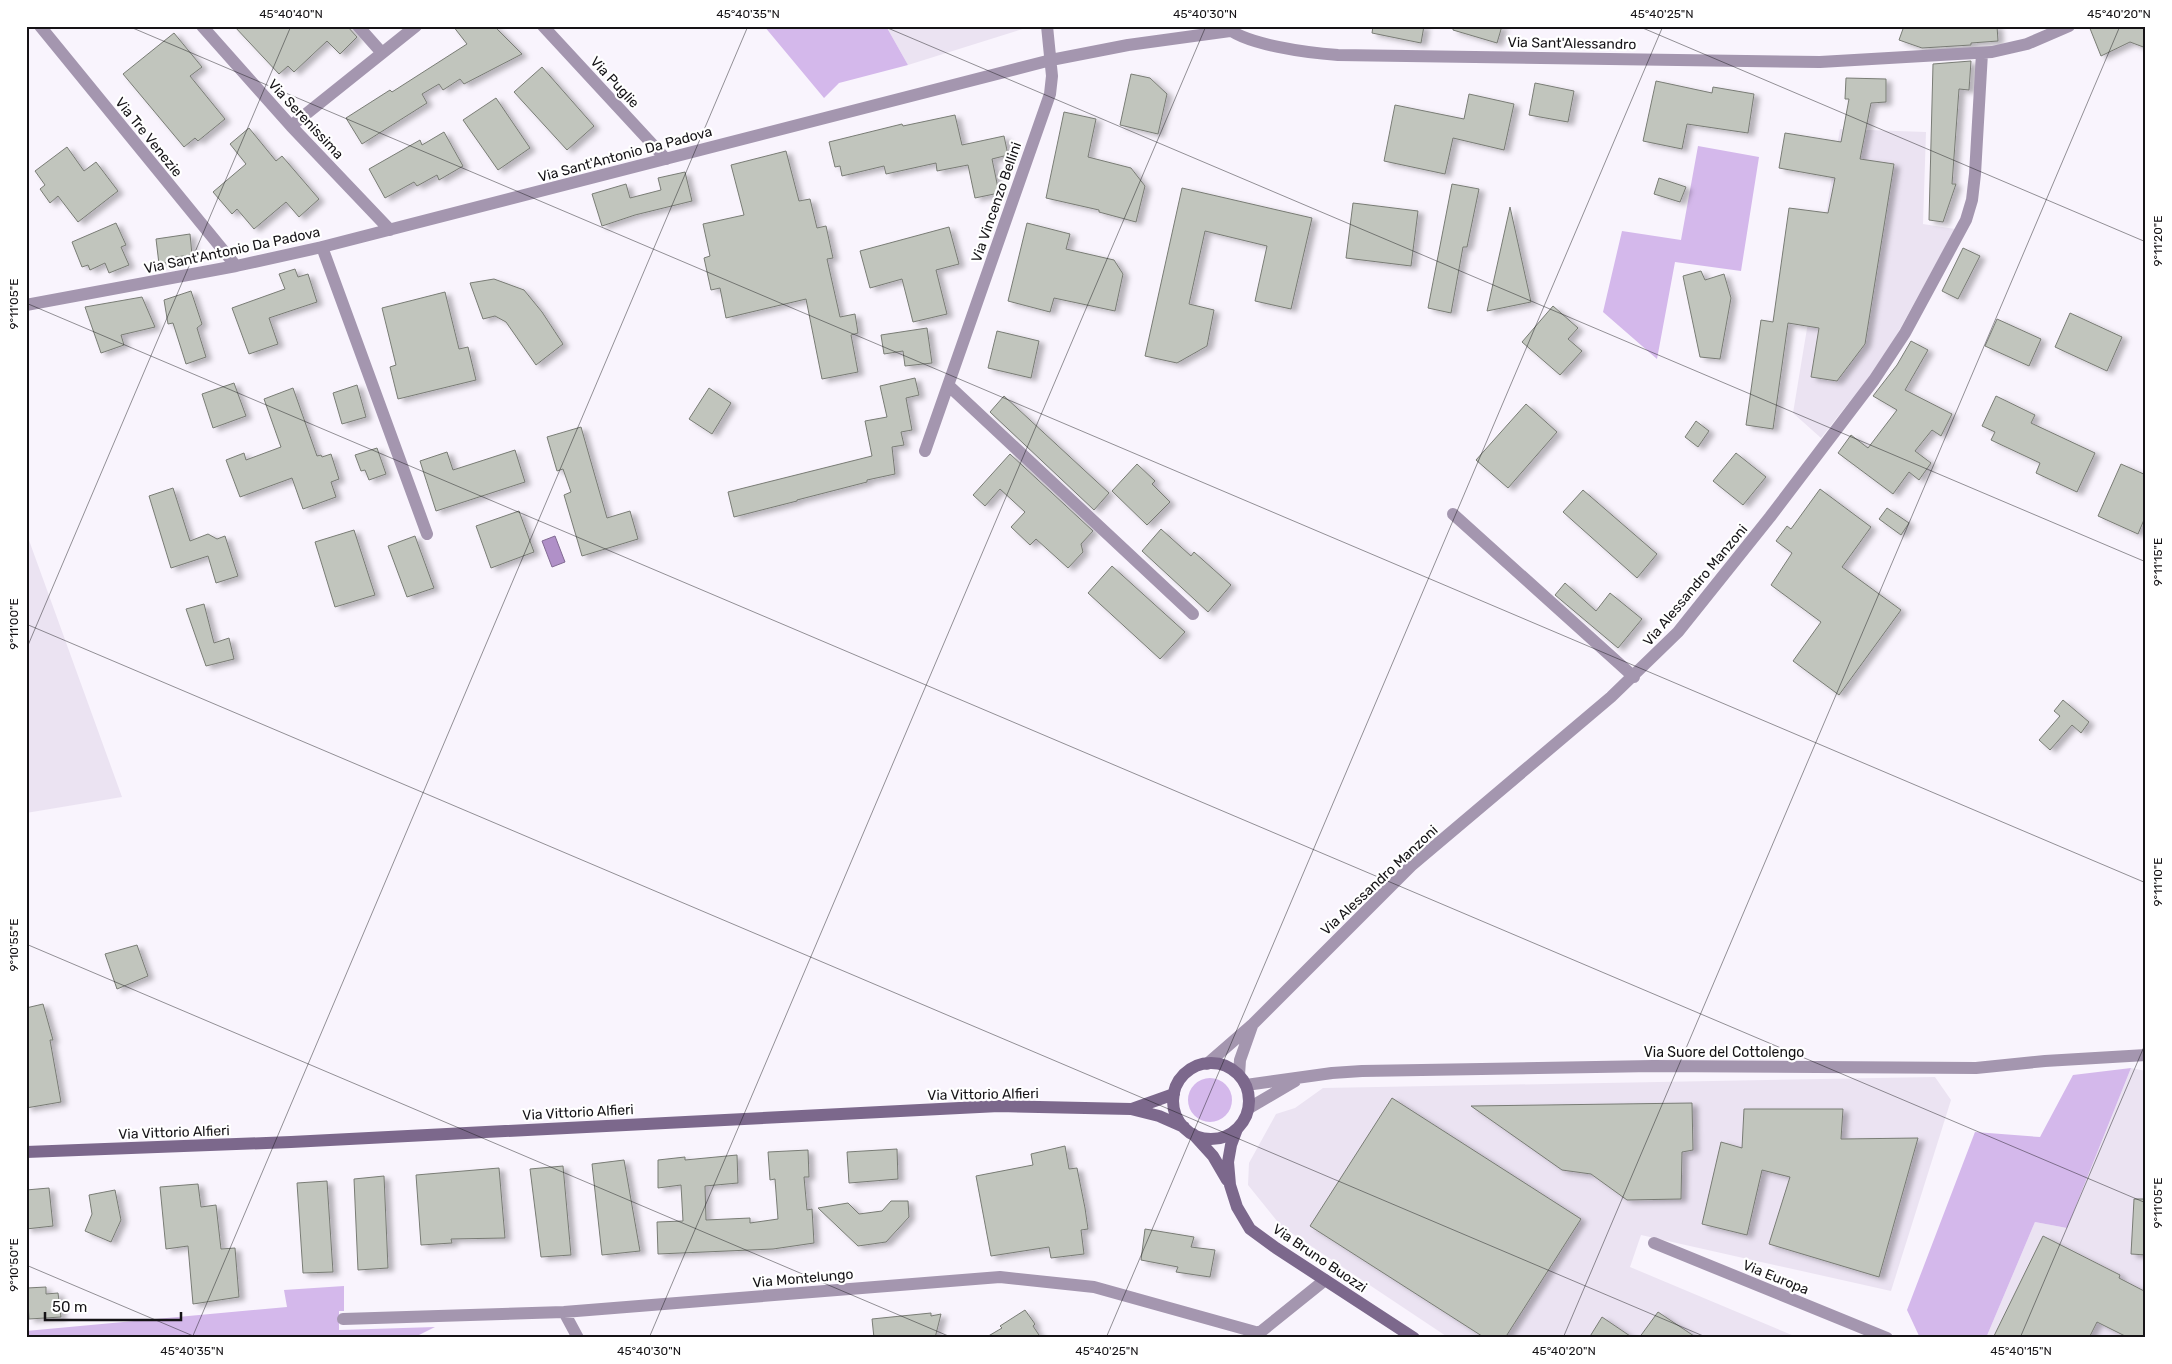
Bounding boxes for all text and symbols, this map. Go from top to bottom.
text: 45°40'40"N [259,7,323,21]
text: 45°40'35"N [716,7,780,21]
text: 45°40'30"N [1173,7,1237,21]
text: 45°40'25"N [1630,7,1694,21]
text: 45°40'20"N [2087,7,2151,21]
street label: Via Sant'Alessandro [1507,34,1637,53]
street label: Via Puglie [587,53,643,112]
street label: Via Serenissima [264,76,347,163]
street label: Via Tre Venezie [111,94,186,181]
street label: Via Sant'Antonio Da Padova [536,123,714,186]
street label: Via Vincenzo Bellini [968,140,1025,265]
text: 9°11'20"E [2151,215,2165,267]
street label: Via Sant'Antonio Da Padova [143,224,322,277]
text: 9°11'05"E [7,278,21,330]
street label: Via Alessandro Manzoni [1639,521,1751,650]
text: 9°11'15"E [2151,538,2165,586]
text: 9°11'00"E [7,598,21,650]
street label: Via Alessandro Manzoni [1317,822,1441,939]
text: 9°11'10"E [2151,857,2165,907]
text: 9°10'55"E [7,918,21,972]
street label: Via Suore del Cottolengo [1644,1044,1804,1061]
street label: Via Vittorio Alfieri [927,1085,1039,1104]
street label: Via Vittorio Alfieri [522,1101,634,1124]
street label: Via Vittorio Alfieri [118,1122,230,1143]
text: 9°11'05"E [2151,1177,2165,1229]
street label: Via Bruno Buozzi [1269,1221,1370,1296]
text: 9°10'50"E [7,1238,21,1292]
street label: Via Europa [1740,1257,1811,1298]
street label: Via Montelungo [752,1266,854,1291]
scale bar [45,1289,181,1321]
text: 50 m [52,1298,87,1316]
text: 45°40'35"N [160,1344,224,1358]
text: 45°40'30"N [617,1344,681,1358]
text: 45°40'25"N [1075,1344,1139,1358]
text: 45°40'20"N [1532,1344,1596,1358]
text: 45°40'15"N [1990,1344,2052,1358]

